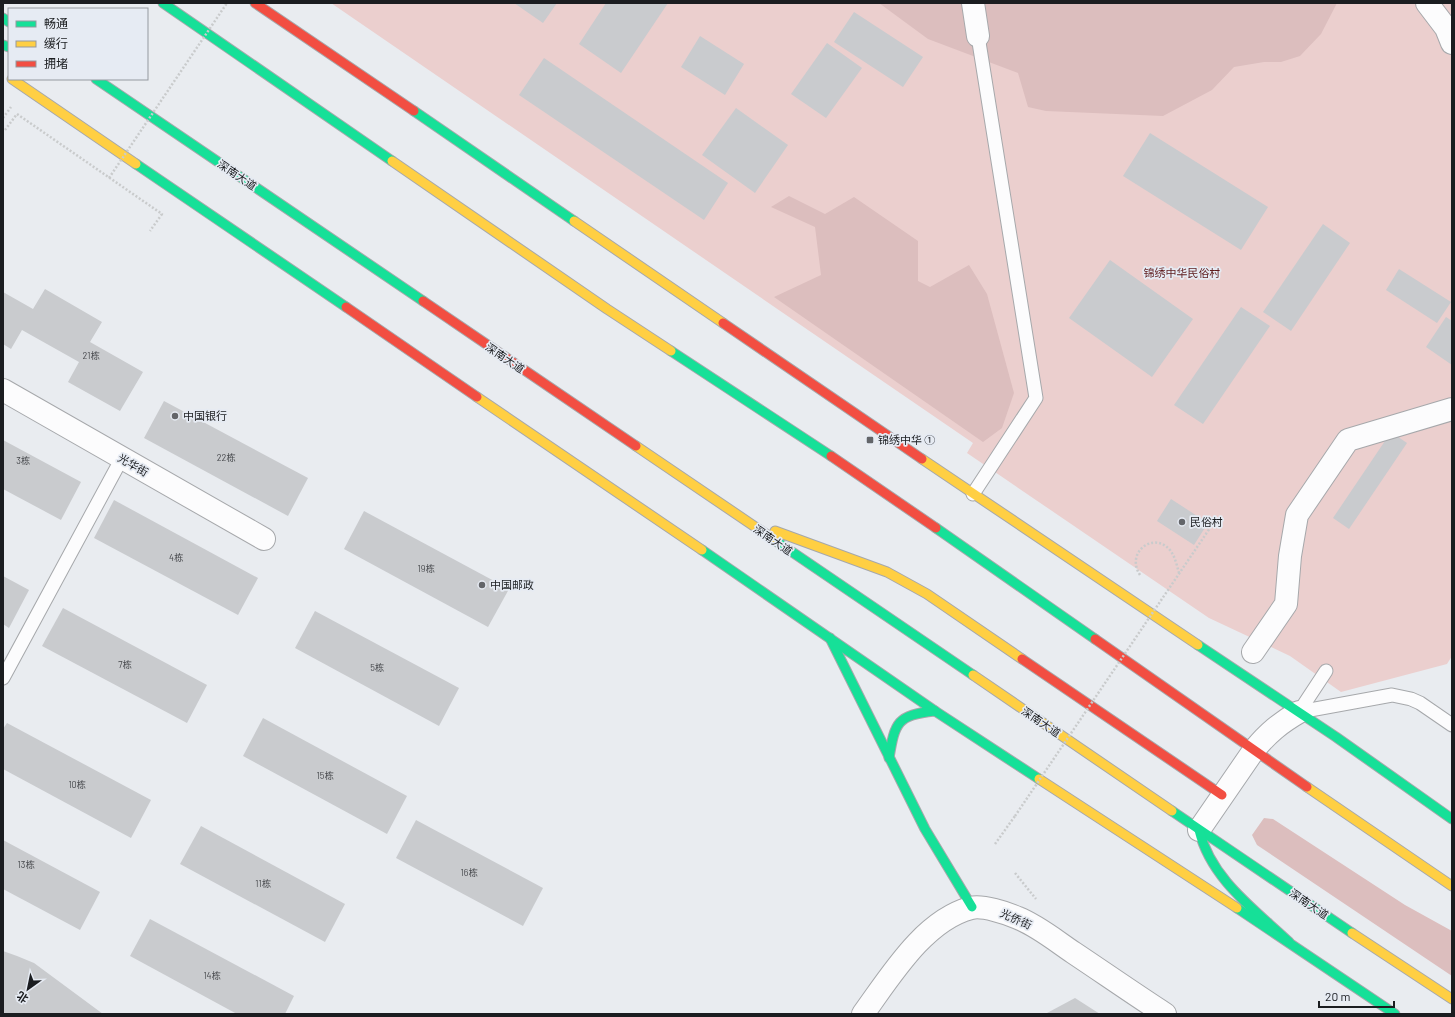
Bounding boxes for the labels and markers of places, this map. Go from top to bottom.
place label: 中国银行 [183,409,227,422]
marker: 中国银行 [170,411,180,421]
place label: 锦绣中华 ① [878,433,935,446]
marker: 锦绣中华 ① [865,435,875,445]
place label: 民俗村 [1190,515,1223,528]
marker: 民俗村 [1177,517,1187,527]
place label: 中国邮政 [490,578,534,591]
marker: 中国邮政 [477,580,487,590]

